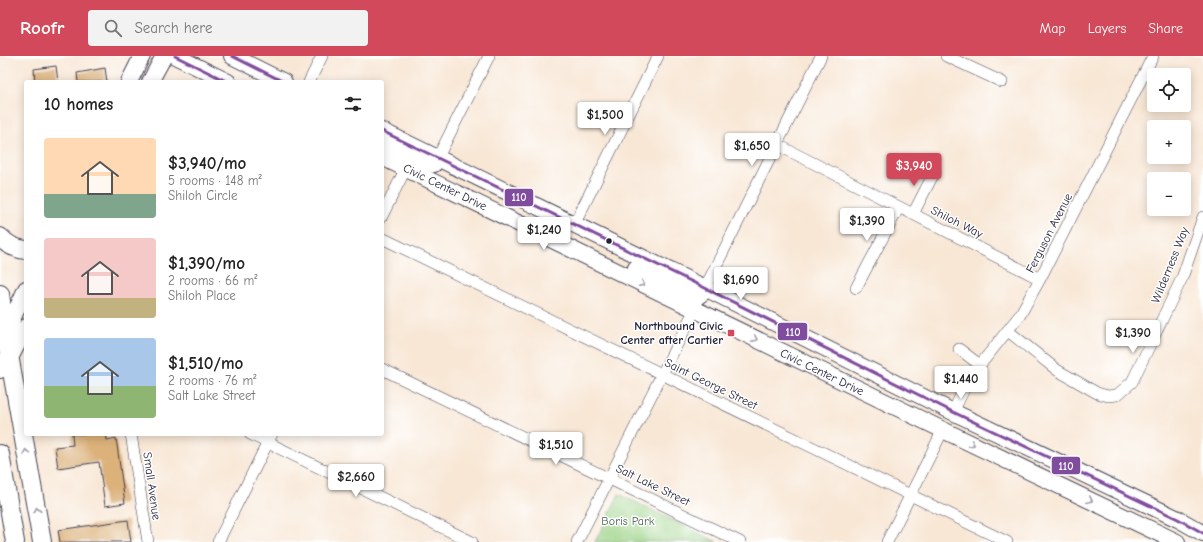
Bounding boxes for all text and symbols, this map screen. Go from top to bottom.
search box [88,10,368,46]
text: Roofr [20,17,64,39]
icon: search [102,17,124,39]
text: Search here [134,19,212,37]
text: Map [1039,20,1066,37]
text: Layers [1088,20,1126,37]
text: Share [1148,20,1183,37]
map controls [1147,68,1191,216]
button: locate [1147,68,1191,112]
icon: filters [342,93,364,115]
text: 10 homes [44,95,113,114]
pin: $1,500 [572,102,638,136]
text: $1,500 [586,107,624,122]
button: + [1147,120,1191,164]
pin: $1,650 [719,133,785,167]
text: $1,650 [734,138,770,153]
pin: $3,940 [881,153,947,187]
icon: home [76,154,124,202]
text: $3,940/mo [168,154,246,173]
text: $3,940 [895,158,933,173]
street label: Civic Center Drive [401,161,489,213]
button: − [1147,172,1191,216]
text: 5 rooms · 148 m² [168,173,262,188]
text: Shiloh Circle [168,188,237,203]
line badge: 110 [504,188,534,207]
text: 110 [512,191,526,204]
street label: Ferguson Avenue [1023,191,1075,275]
street label: Shiloh Way [929,203,986,241]
pin: $1,390 [834,208,900,242]
text: $1,390 [849,213,885,228]
pin: $1,240 [511,217,577,251]
text: $1,240 [526,222,562,237]
street label: Wilderness Way [1148,224,1192,305]
unlabelled marker [604,236,614,246]
icon: home [76,254,124,302]
text: $1,390/mo [168,254,245,273]
pin: $1,690 [708,267,774,301]
text: $1,690 [723,272,759,287]
text: 2 rooms · 66 m² [168,273,257,288]
one-way arrow [638,279,645,286]
text: Shiloh Place [168,288,236,303]
place label: Northbound Civic Center after Cartier [620,319,723,347]
pin: $1,390 [1100,320,1166,354]
line badge: 110 [777,322,808,341]
text: $1,390 [1115,325,1151,340]
text: 110 [786,326,800,339]
marker: Northbound Civic Center after Cartier [726,328,736,338]
one-way arrow [750,334,758,342]
street label: Civic Center Drive [778,346,866,398]
icon: home [76,354,124,402]
text: $1,510/mo [168,354,243,373]
street label: Saint George Street [662,355,760,413]
pin: $1,440 [928,366,994,400]
text: $1,440 [943,371,979,386]
text: 2 rooms · 76 m² [168,373,256,388]
text: Salt Lake Street [168,388,255,403]
pin: $1,510 [523,432,589,466]
text: $1,510 [539,437,573,452]
one-way arrow [968,439,976,447]
one-way arrow [23,448,31,455]
street label: Small Avenue [140,451,164,521]
line badge: 110 [1051,456,1081,475]
text: 110 [1059,460,1073,473]
street label: Salt Lake Street [614,461,693,509]
pin: $2,660 [323,464,389,498]
text: $2,660 [337,469,375,484]
one-way arrow [1085,495,1093,503]
one-way arrow [33,506,41,513]
park label: Boris Park [601,514,655,528]

